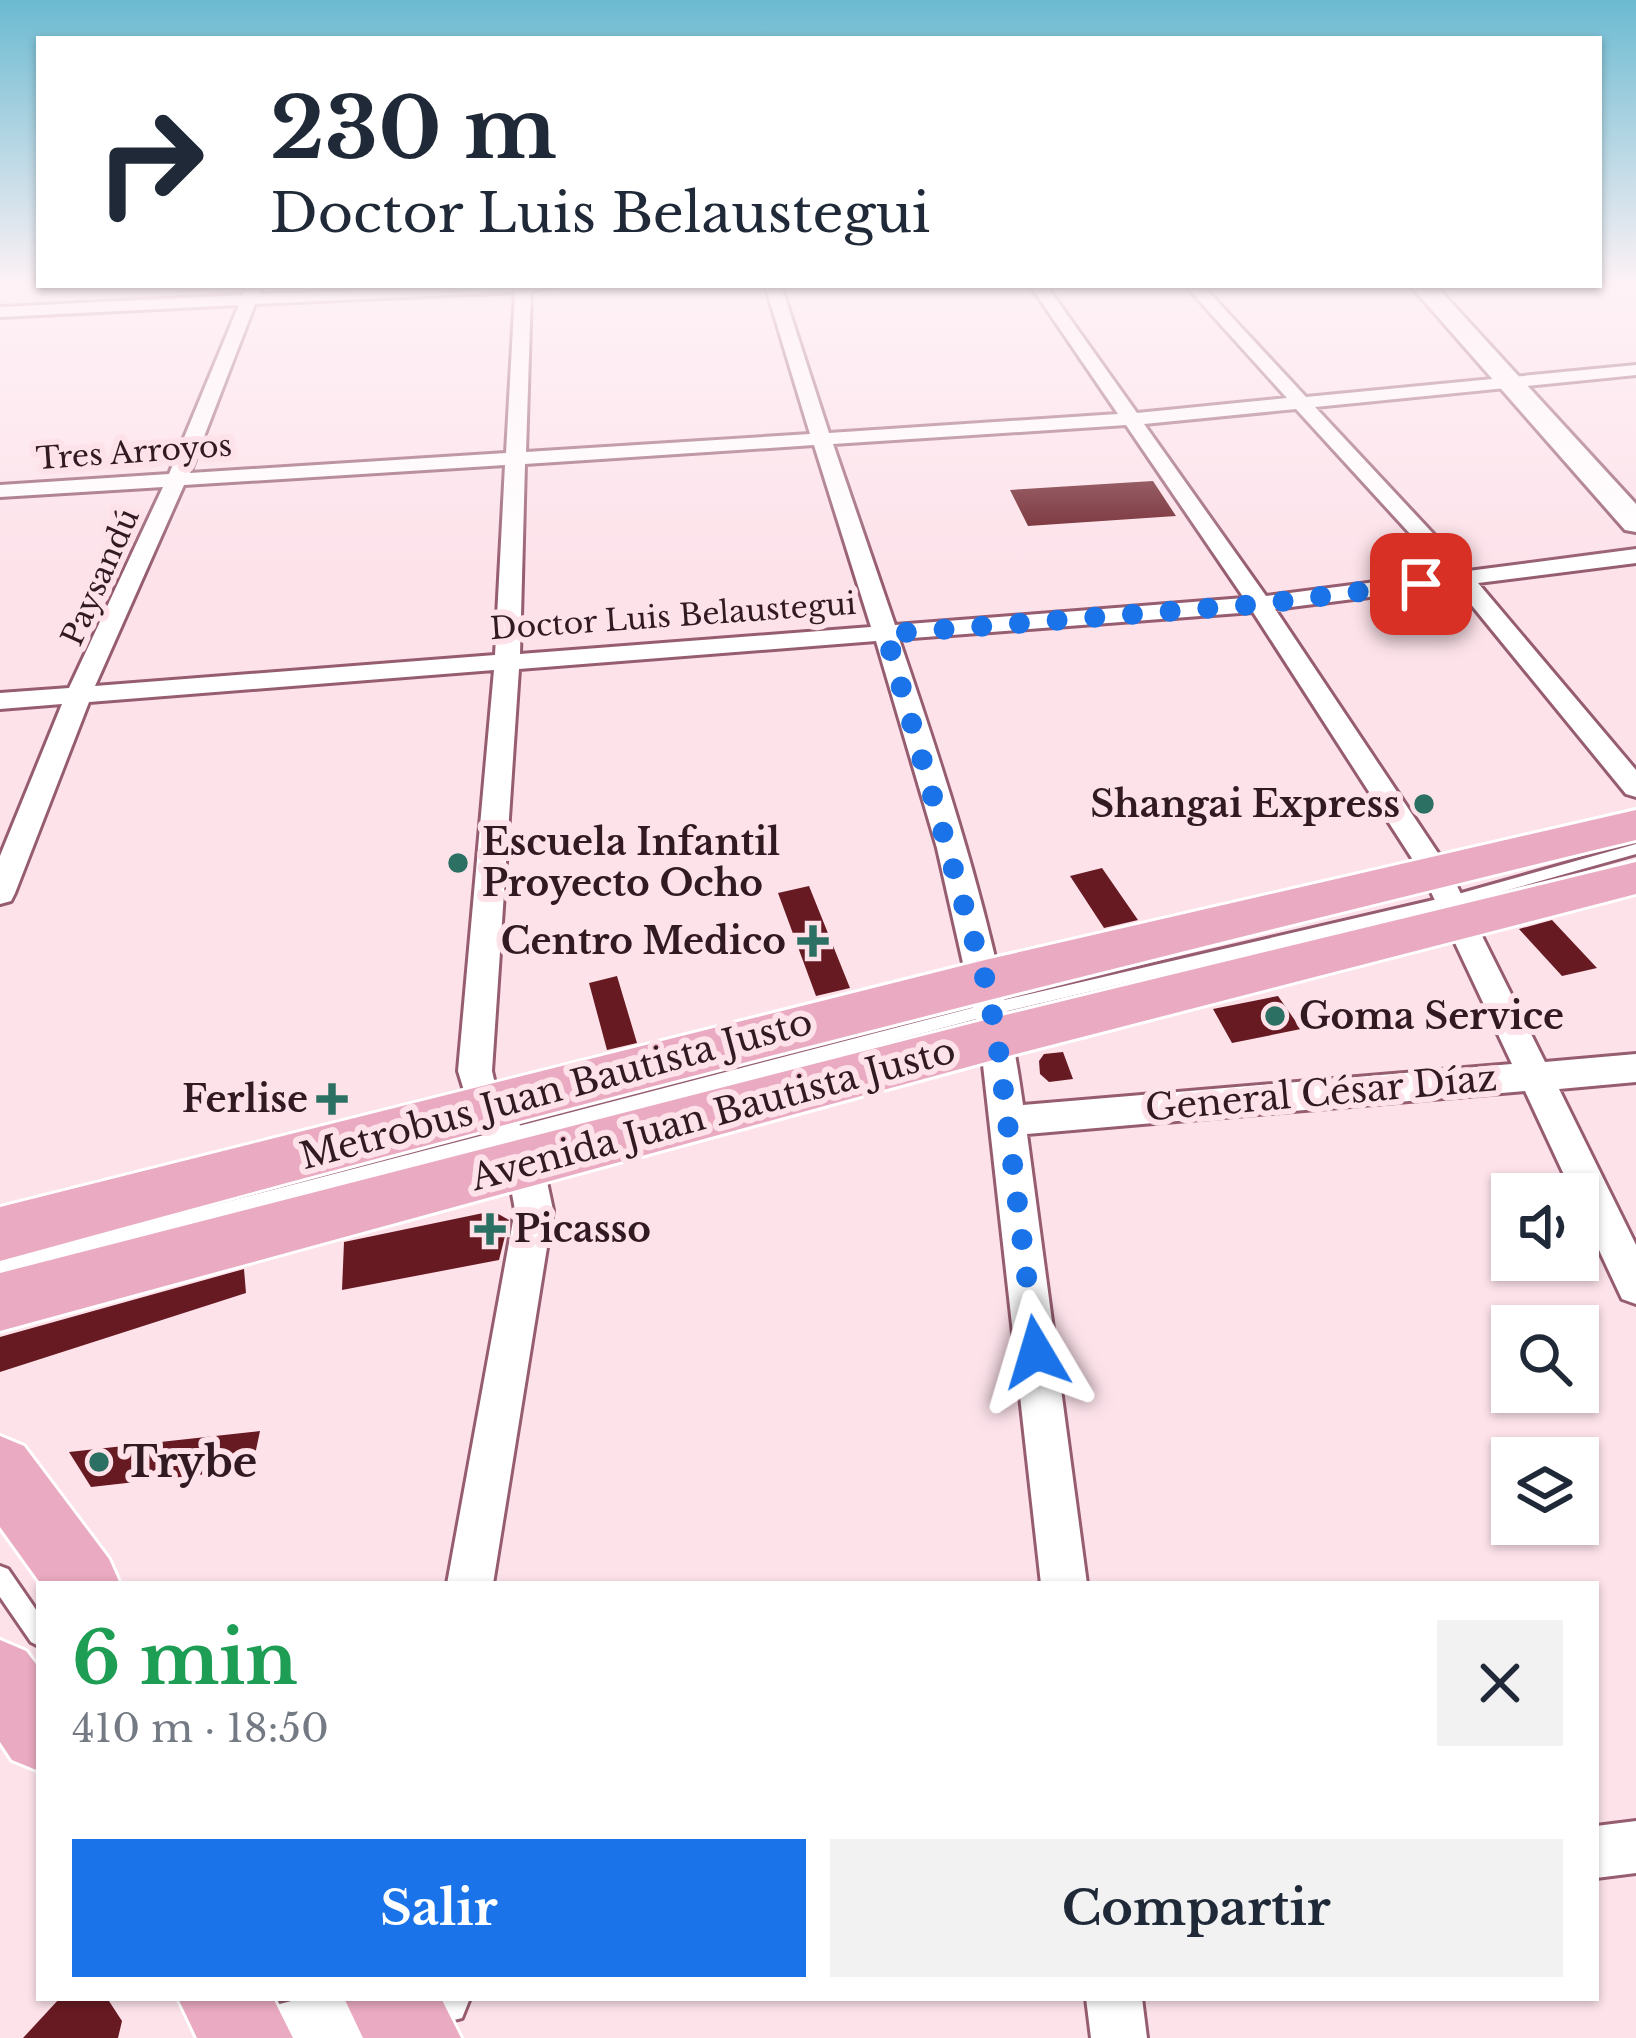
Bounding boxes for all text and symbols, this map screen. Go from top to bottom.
text: 230 m [270,77,557,181]
icon: right [72,84,228,240]
text: Doctor Luis Belaustegui [270,180,930,247]
street label: Tres Arroyos [35,427,233,477]
street label: Paysandú [53,503,147,651]
pin [1370,533,1472,635]
icon: arrive [1388,551,1454,617]
street label: Doctor Luis Belaustegui [489,585,857,647]
place label: Shangai Express [1090,782,1400,827]
marker: Shangai Express [1411,791,1437,817]
place label: Escuela Infantil Proyecto Ocho [482,820,780,906]
marker: Escuela Infantil Proyecto Ocho [445,850,471,876]
place label: Centro Medico [501,919,786,964]
marker: Centro Medico [797,925,829,957]
place label: Goma Service [1299,994,1564,1039]
street label: Metrobus Juan Bautista Justo [295,999,817,1179]
marker: Goma Service [1262,1003,1288,1029]
street label: Avenida Juan Bautista Justo [465,1028,960,1201]
street label: General César Díaz [1143,1055,1499,1131]
place label: Ferlise [182,1077,308,1122]
marker: Ferlise [319,1086,345,1112]
map controls [1491,1173,1599,1545]
button: sound [1491,1173,1599,1281]
place label: Picasso [514,1207,651,1252]
marker: Picasso [477,1216,503,1242]
position arrow [973,1289,1099,1415]
button: search [1491,1305,1599,1413]
place label: Trybe [123,1436,257,1488]
button: layers [1491,1437,1599,1545]
marker: Trybe [86,1449,112,1475]
text: 6 min [72,1614,298,1703]
button: close [1437,1620,1563,1746]
text: 410 m · 18:50 [72,1704,329,1753]
button: Salir [72,1839,806,1977]
button: Compartir [830,1839,1563,1977]

